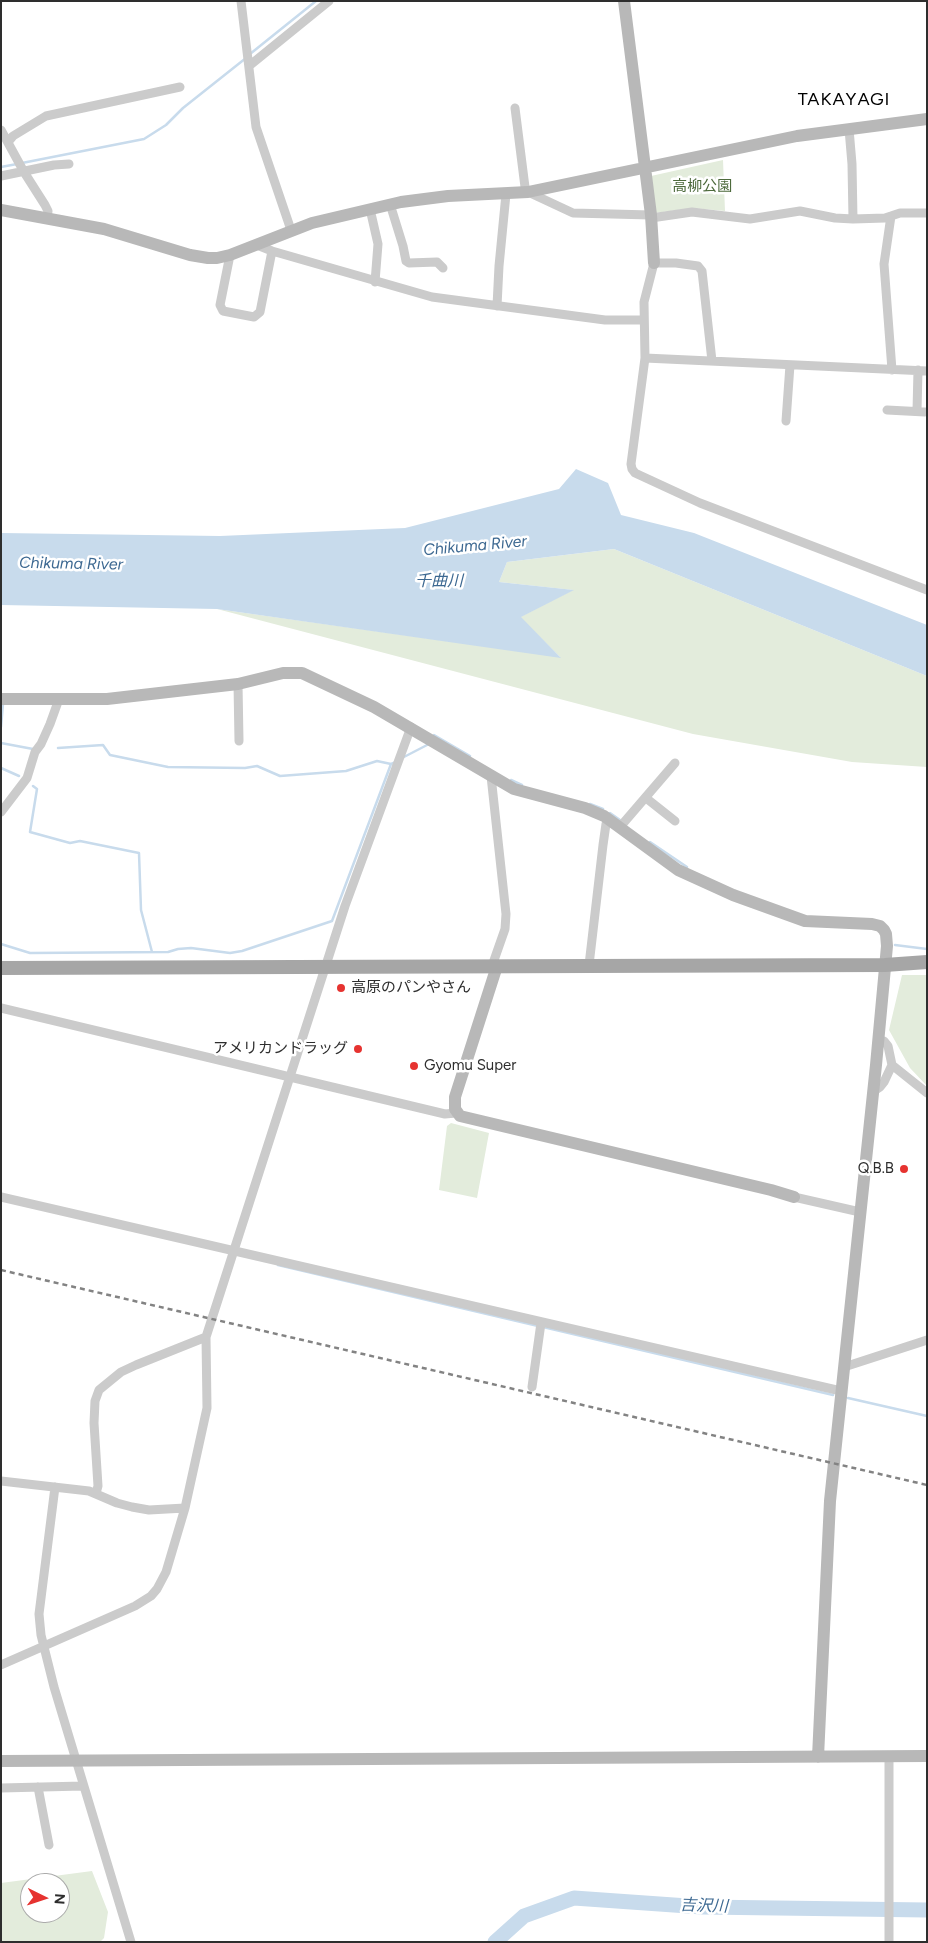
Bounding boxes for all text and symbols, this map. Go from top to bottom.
district label: TAKAYAGI [797,89,891,111]
park label: 高柳公園 [672,178,732,196]
water label: Chikuma River [422,532,528,560]
water label: Chikuma River [19,553,123,575]
water label: 千曲川 [415,571,463,591]
place label: 高原のパンやさん [351,979,471,997]
marker: 高原のパンやさん [335,982,347,994]
place label: アメリカンドラッグ [213,1040,348,1058]
marker: アメリカンドラッグ [352,1043,364,1055]
place label: Gyomu Super [424,1057,516,1075]
marker: Gyomu Super [408,1060,420,1072]
place label: Q.B.B [858,1160,894,1178]
marker: Q.B.B [898,1163,910,1175]
north arrow [20,1873,70,1923]
text: N [51,1893,68,1905]
water label: 吉沢川 [680,1896,728,1916]

